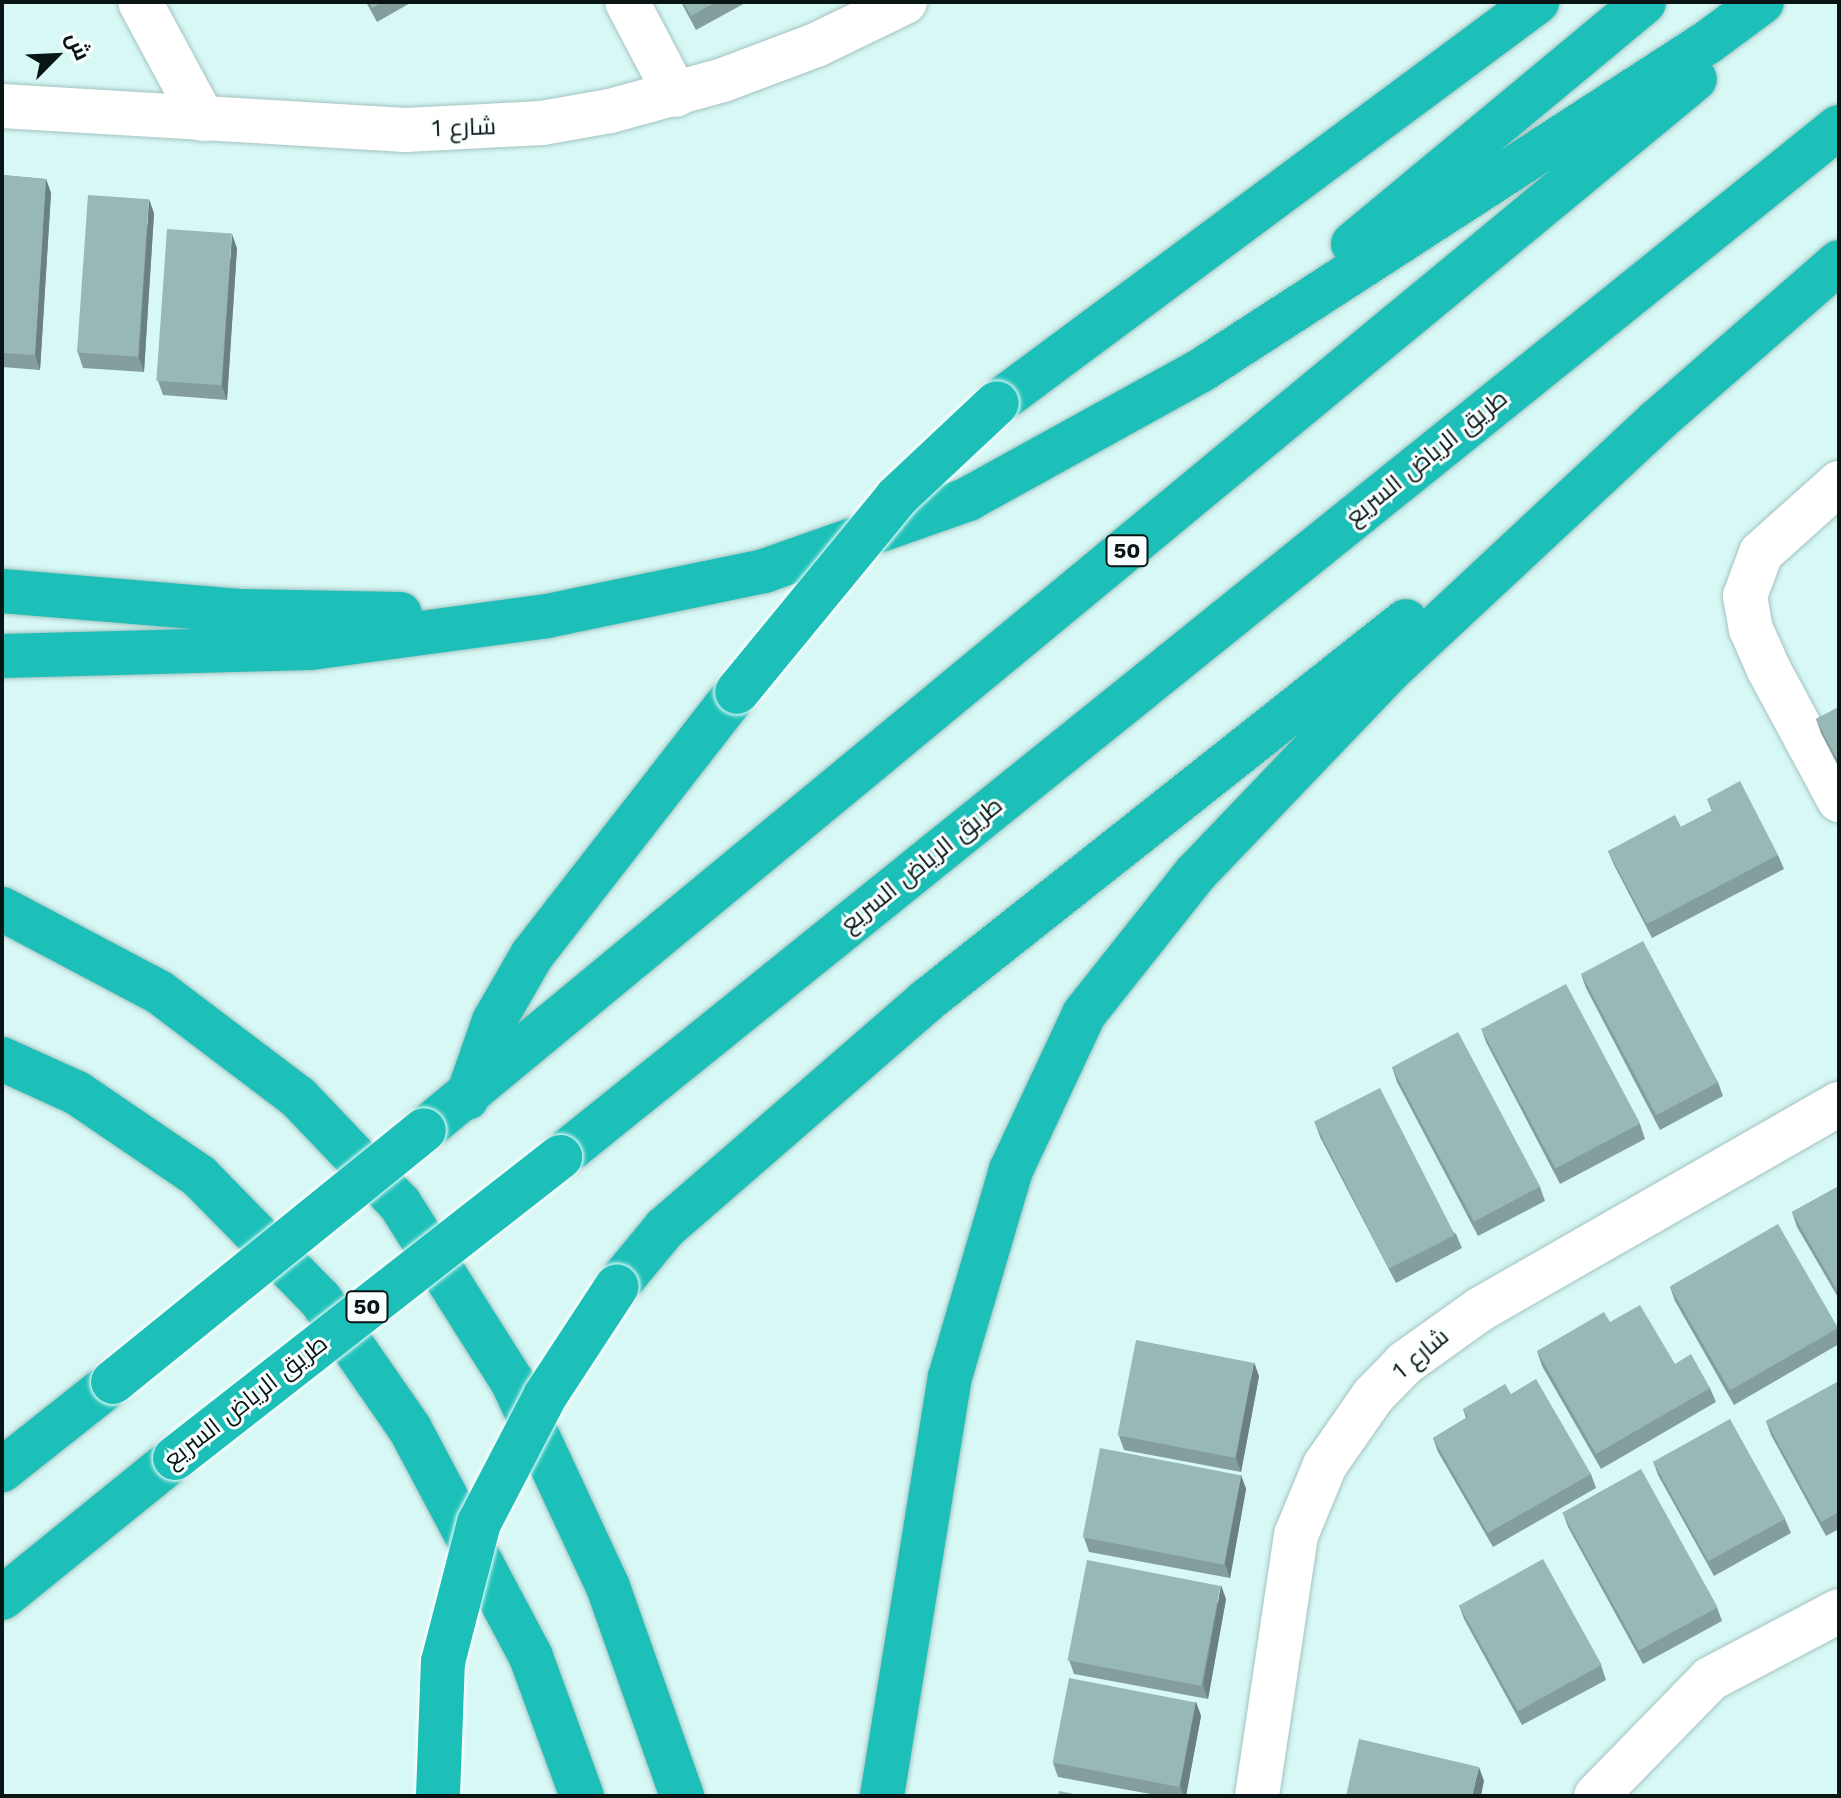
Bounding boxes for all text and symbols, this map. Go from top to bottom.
north arrow [16,16,96,96]
text: ش [61,28,96,64]
street label: شارع 1 [432,112,496,144]
street label: طريق الرياض السريع [1340,384,1514,532]
road number: 50 [1105,533,1149,569]
street label: طريق الرياض السريع [835,791,1009,939]
road number: 50 [345,1289,389,1325]
street label: شارع 1 [1387,1322,1455,1386]
street label: طريق الرياض السريع [159,1329,333,1475]

